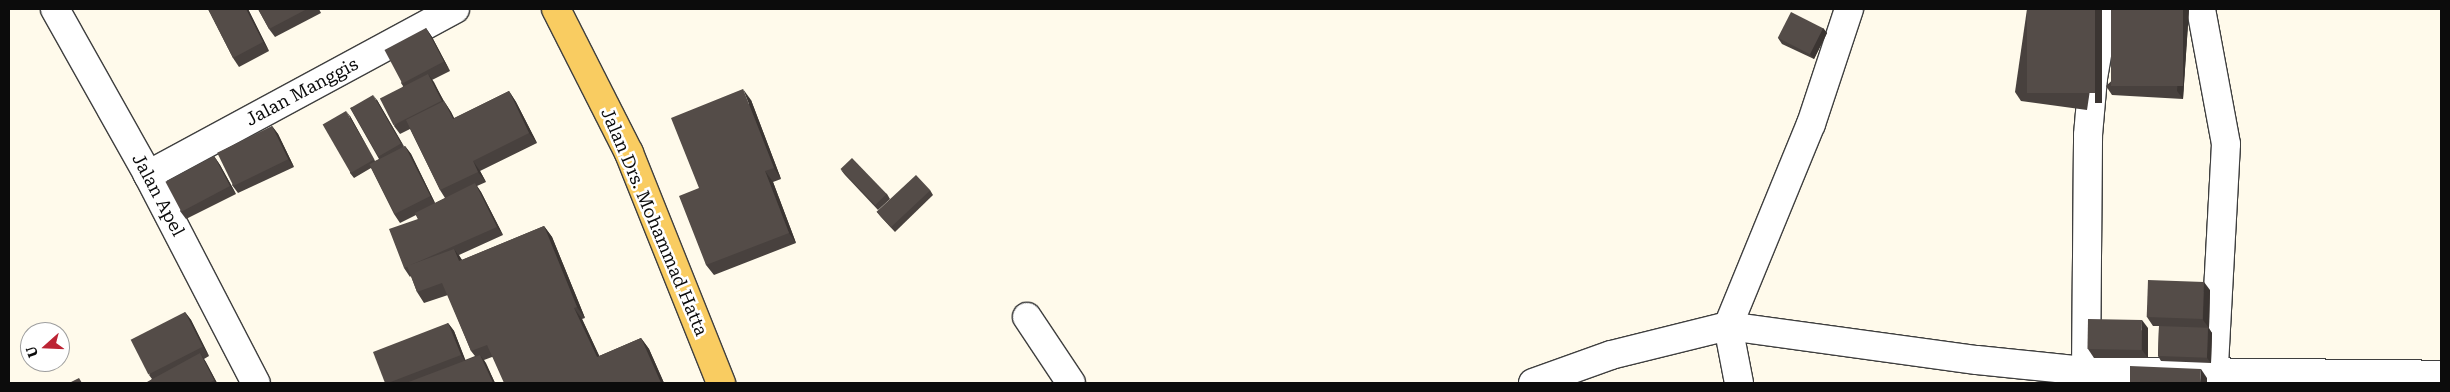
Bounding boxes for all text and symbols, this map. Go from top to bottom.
street label: Jalan Manggis [242,53,362,131]
street label: Jalan Drs. Mohammad Hatta [596,105,712,339]
street label: Jalan Apel [127,150,189,240]
north arrow [20,322,70,372]
text: U [22,344,41,360]

